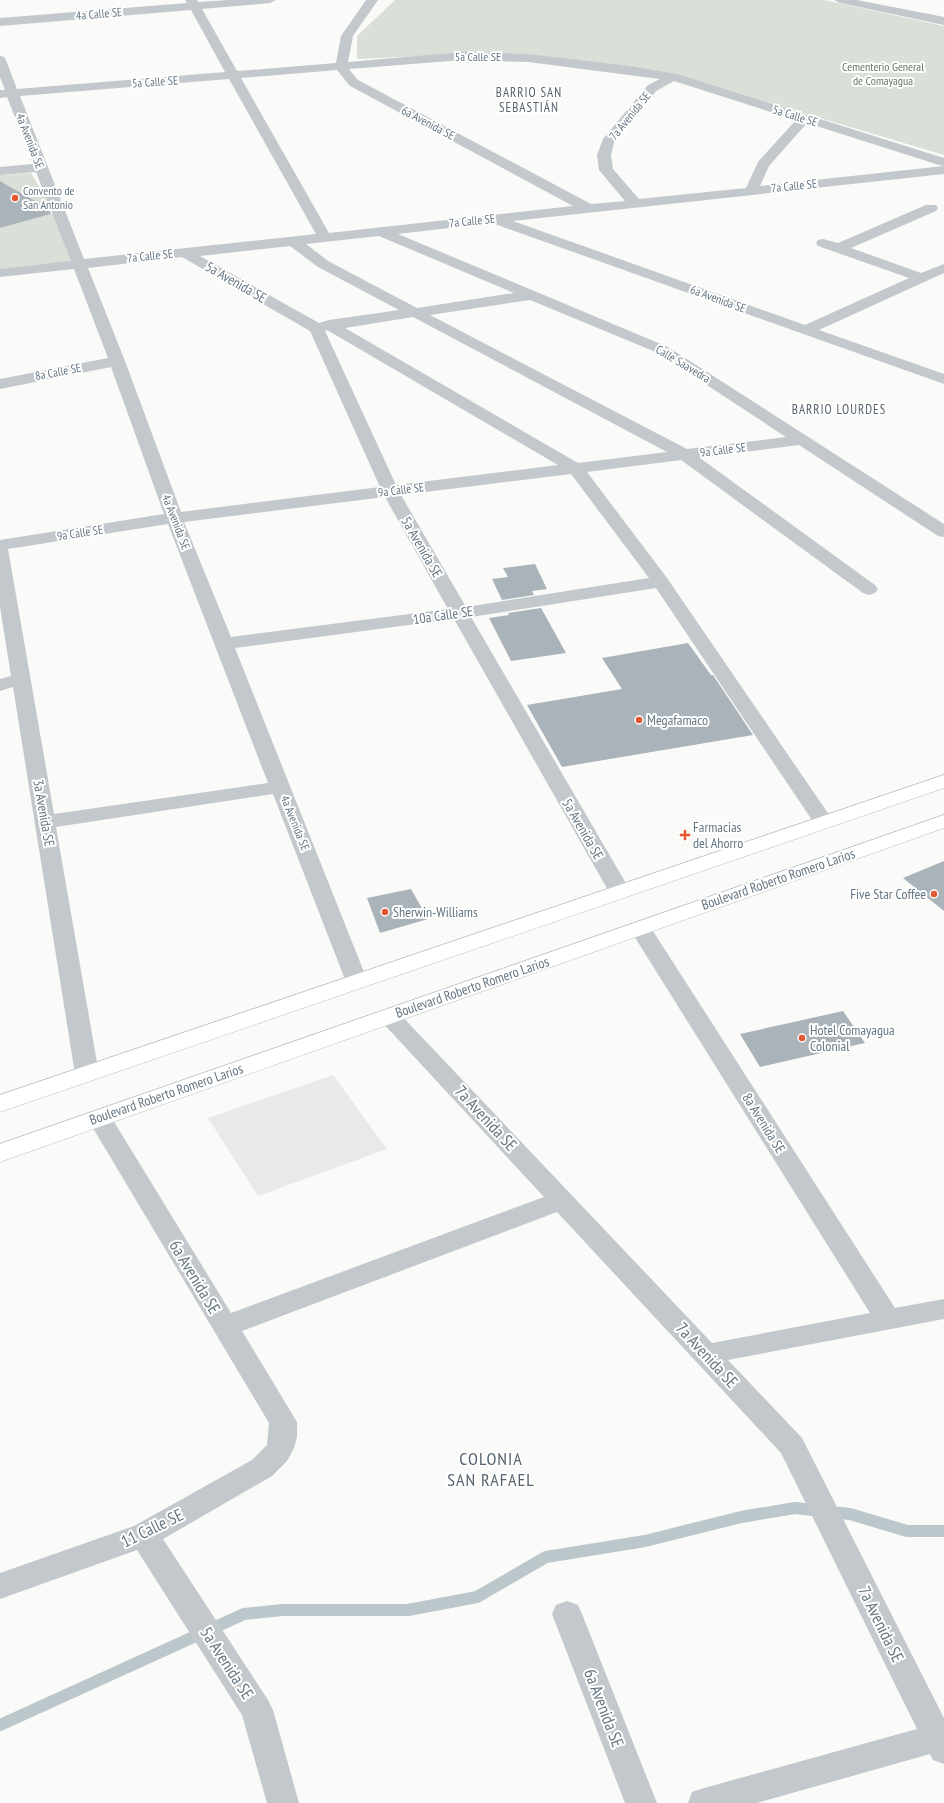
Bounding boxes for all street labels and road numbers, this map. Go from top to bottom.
street label: 4a Calle SE [75,4,123,23]
street label: 5a Calle SE [455,49,501,64]
street label: 5a Calle SE [131,72,179,91]
street label: 7a Avenida SE [606,88,654,143]
street label: 6a Avenida SE [399,102,457,143]
street label: 5a Calle SE [771,102,819,129]
street label: 4a Avenida SE [13,111,48,171]
street label: 7a Calle SE [770,176,818,195]
street label: 7a Calle SE [448,211,496,230]
street label: 7a Calle SE [126,246,174,265]
street label: 5a Avenida SE [202,257,270,307]
street label: 6a Avenida SE [688,282,748,316]
street label: Calle Saavedra [653,341,713,386]
street label: 8a Calle SE [34,360,82,383]
street label: 9a Calle SE [699,439,747,460]
street label: 9a Calle SE [377,479,425,500]
street label: 4a Avenida SE [159,492,194,552]
street label: 5a Avenida SE [397,513,447,581]
street label: 9a Calle SE [56,521,104,544]
street label: 10a Calle SE [412,602,474,628]
street label: 3a Avenida SE [29,778,59,848]
street label: 4a Avenida SE [278,793,313,853]
street label: 5a Avenida SE [558,795,608,863]
street label: Boulevard Roberto Romero Larios [699,844,857,914]
street label: Boulevard Roberto Romero Larios [393,952,551,1022]
street label: Boulevard Roberto Romero Larios [87,1059,245,1129]
street label: 7a Avenida SE [450,1081,522,1155]
street label: 8a Avenida SE [738,1090,790,1156]
street label: 6a Avenida SE [164,1236,226,1318]
street label: 7a Avenida SE [671,1318,743,1392]
street label: 11 Calle SE [117,1504,187,1552]
street label: 7a Avenida SE [853,1582,909,1666]
street label: 5a Avenida SE [195,1623,259,1703]
street label: 6a Avenida SE [579,1666,629,1750]

